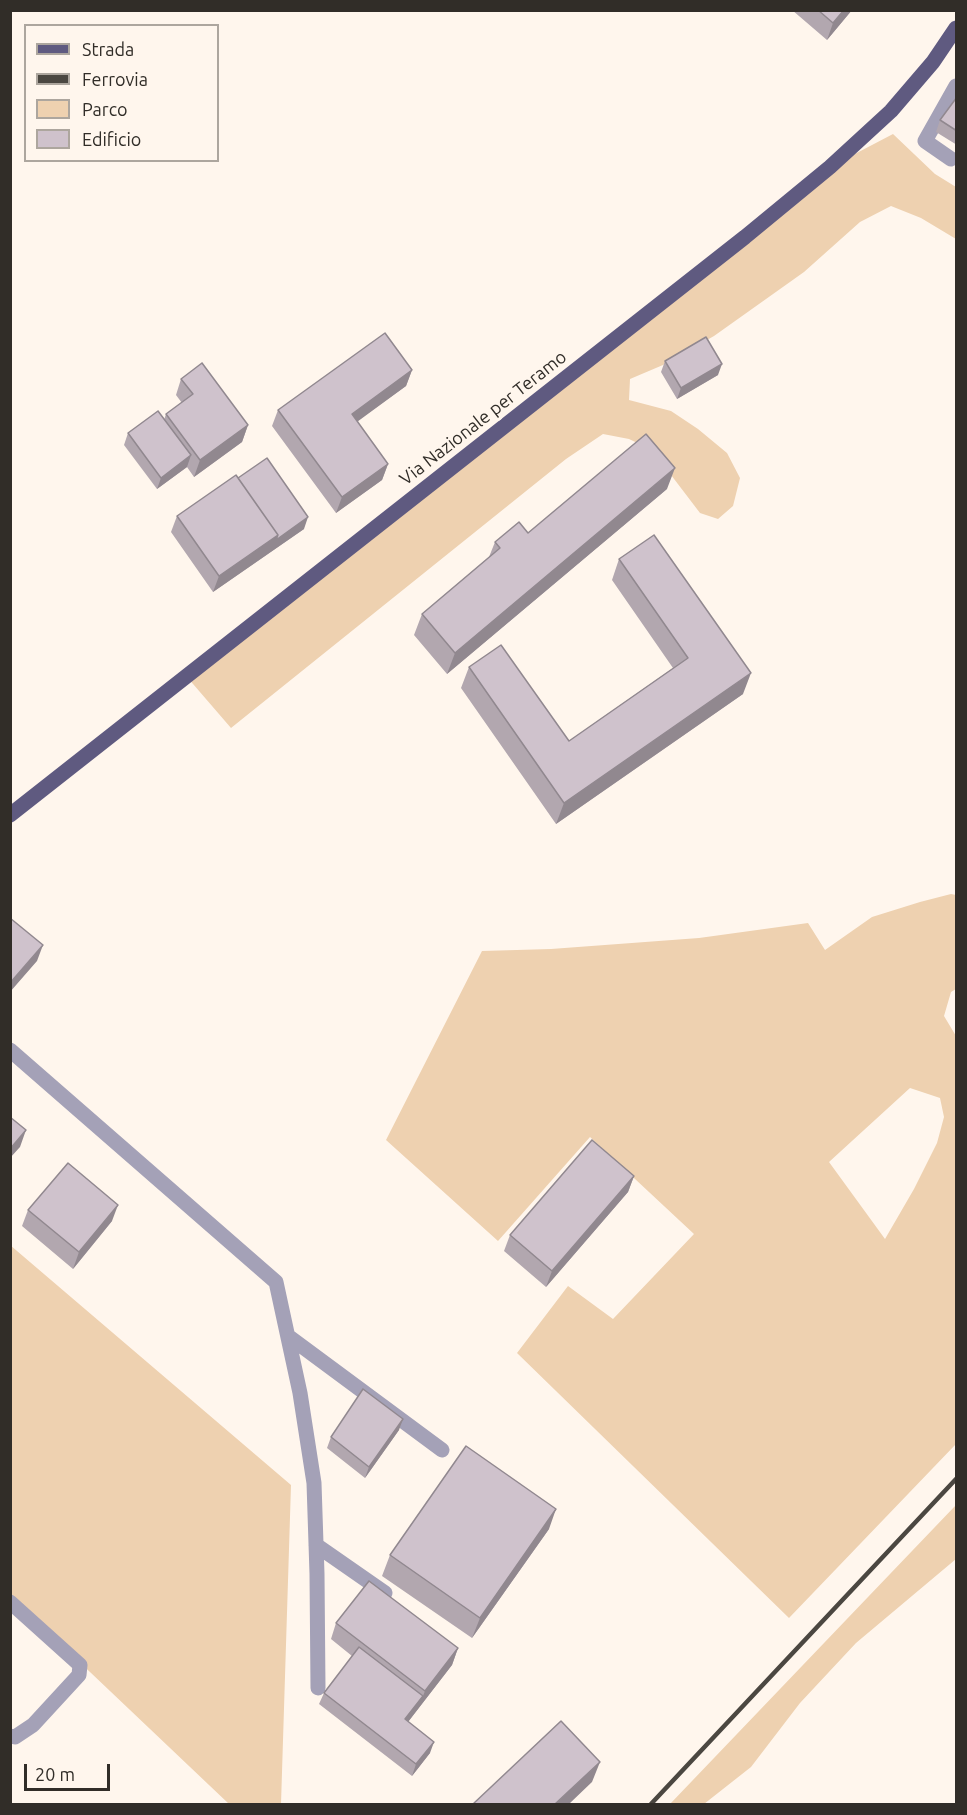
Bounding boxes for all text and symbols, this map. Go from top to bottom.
legend [24,24,219,162]
text: Strada [82,39,134,59]
text: Ferrovia [82,69,148,89]
text: Parco [82,99,128,119]
text: Edificio [82,129,141,149]
street label: Via Nazionale per Teramo [395,346,571,490]
scale bar [27,1752,112,1790]
text: 20 m [35,1764,75,1784]

